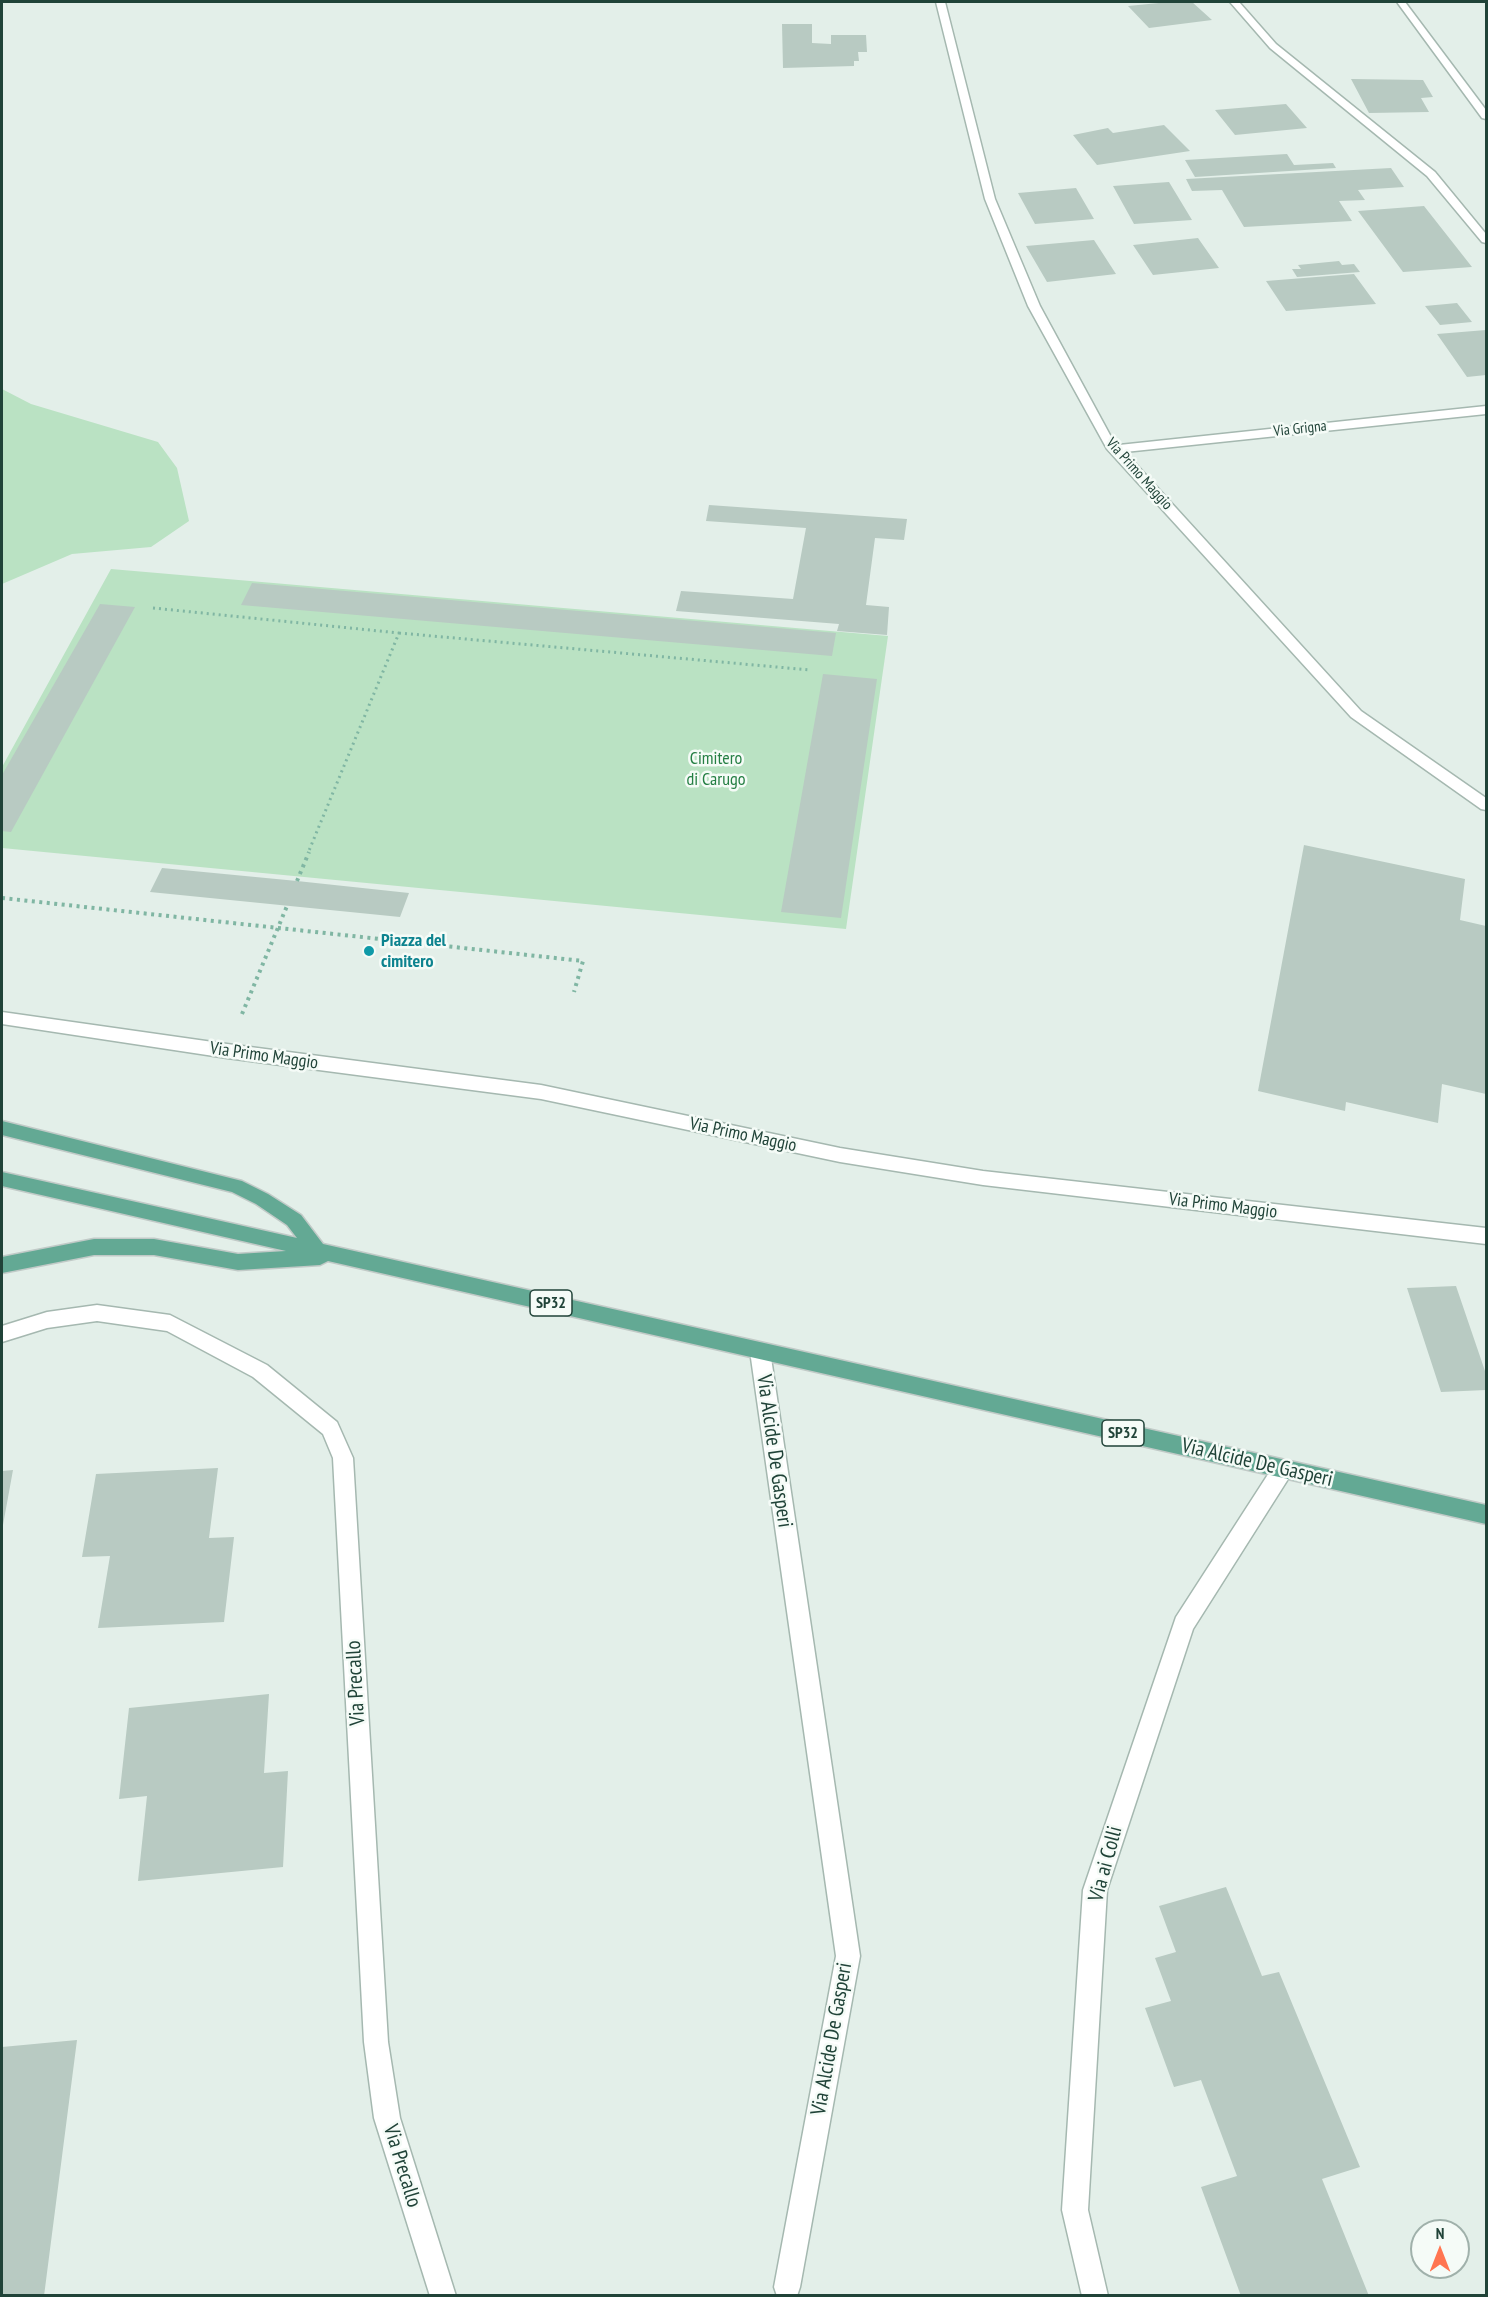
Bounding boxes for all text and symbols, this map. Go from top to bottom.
street label: Via Grigna [1273,417,1327,441]
street label: Via Primo Maggio [1102,434,1176,514]
park label: Cimitero di Carugo [686,748,746,790]
place label: Piazza del cimitero [381,930,446,972]
marker: Piazza del cimitero [362,944,376,958]
street label: Via Primo Maggio [209,1038,319,1074]
street label: Via Primo Maggio [687,1113,799,1157]
street label: Via Primo Maggio [1168,1189,1278,1223]
road number: SP32 [530,1290,572,1316]
street label: Via Alcide De Gasperi [751,1373,797,1529]
road number: SP32 [1102,1420,1144,1446]
street label: Via Alcide De Gasperi [1179,1433,1335,1493]
street label: Via Precallo [341,1640,371,1726]
street label: Via ai Colli [1084,1824,1128,1904]
street label: Via Alcide De Gasperi [806,1961,858,2117]
street label: Via Precallo [378,2122,426,2210]
north arrow [1410,2219,1470,2279]
text: N [1436,2223,1444,2243]

